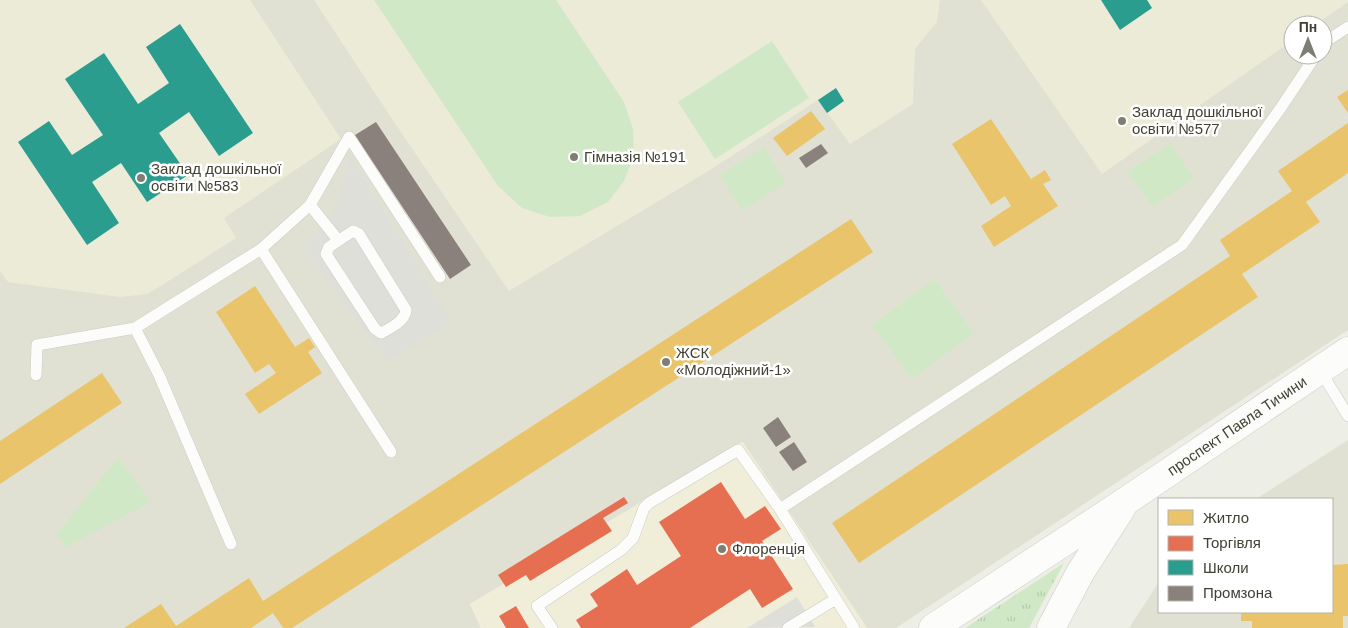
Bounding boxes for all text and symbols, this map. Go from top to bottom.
north arrow [1283,15,1333,65]
text: Пн [1299,19,1317,35]
place label: Заклад дошкільної освіти №577 [1132,103,1263,137]
marker: Заклад дошкільної освіти №577 [1116,115,1128,127]
place label: Гімназія №191 [584,148,686,165]
marker: Гімназія №191 [568,151,580,163]
place label: Заклад дошкільної освіти №583 [151,160,282,194]
marker: Заклад дошкільної освіти №583 [135,172,147,184]
place label: ЖСК «Молодіжний-1» [676,344,791,378]
marker: ЖСК «Молодіжний-1» [660,356,672,368]
street label: проспект Павла Тичини [1164,373,1310,479]
legend [1158,498,1333,613]
text: Житло [1203,509,1249,526]
text: Торгівля [1203,534,1261,551]
place label: Флоренція [732,540,805,557]
marker: Флоренція [716,543,728,555]
text: Школи [1203,559,1249,576]
text: Промзона [1203,584,1273,601]

